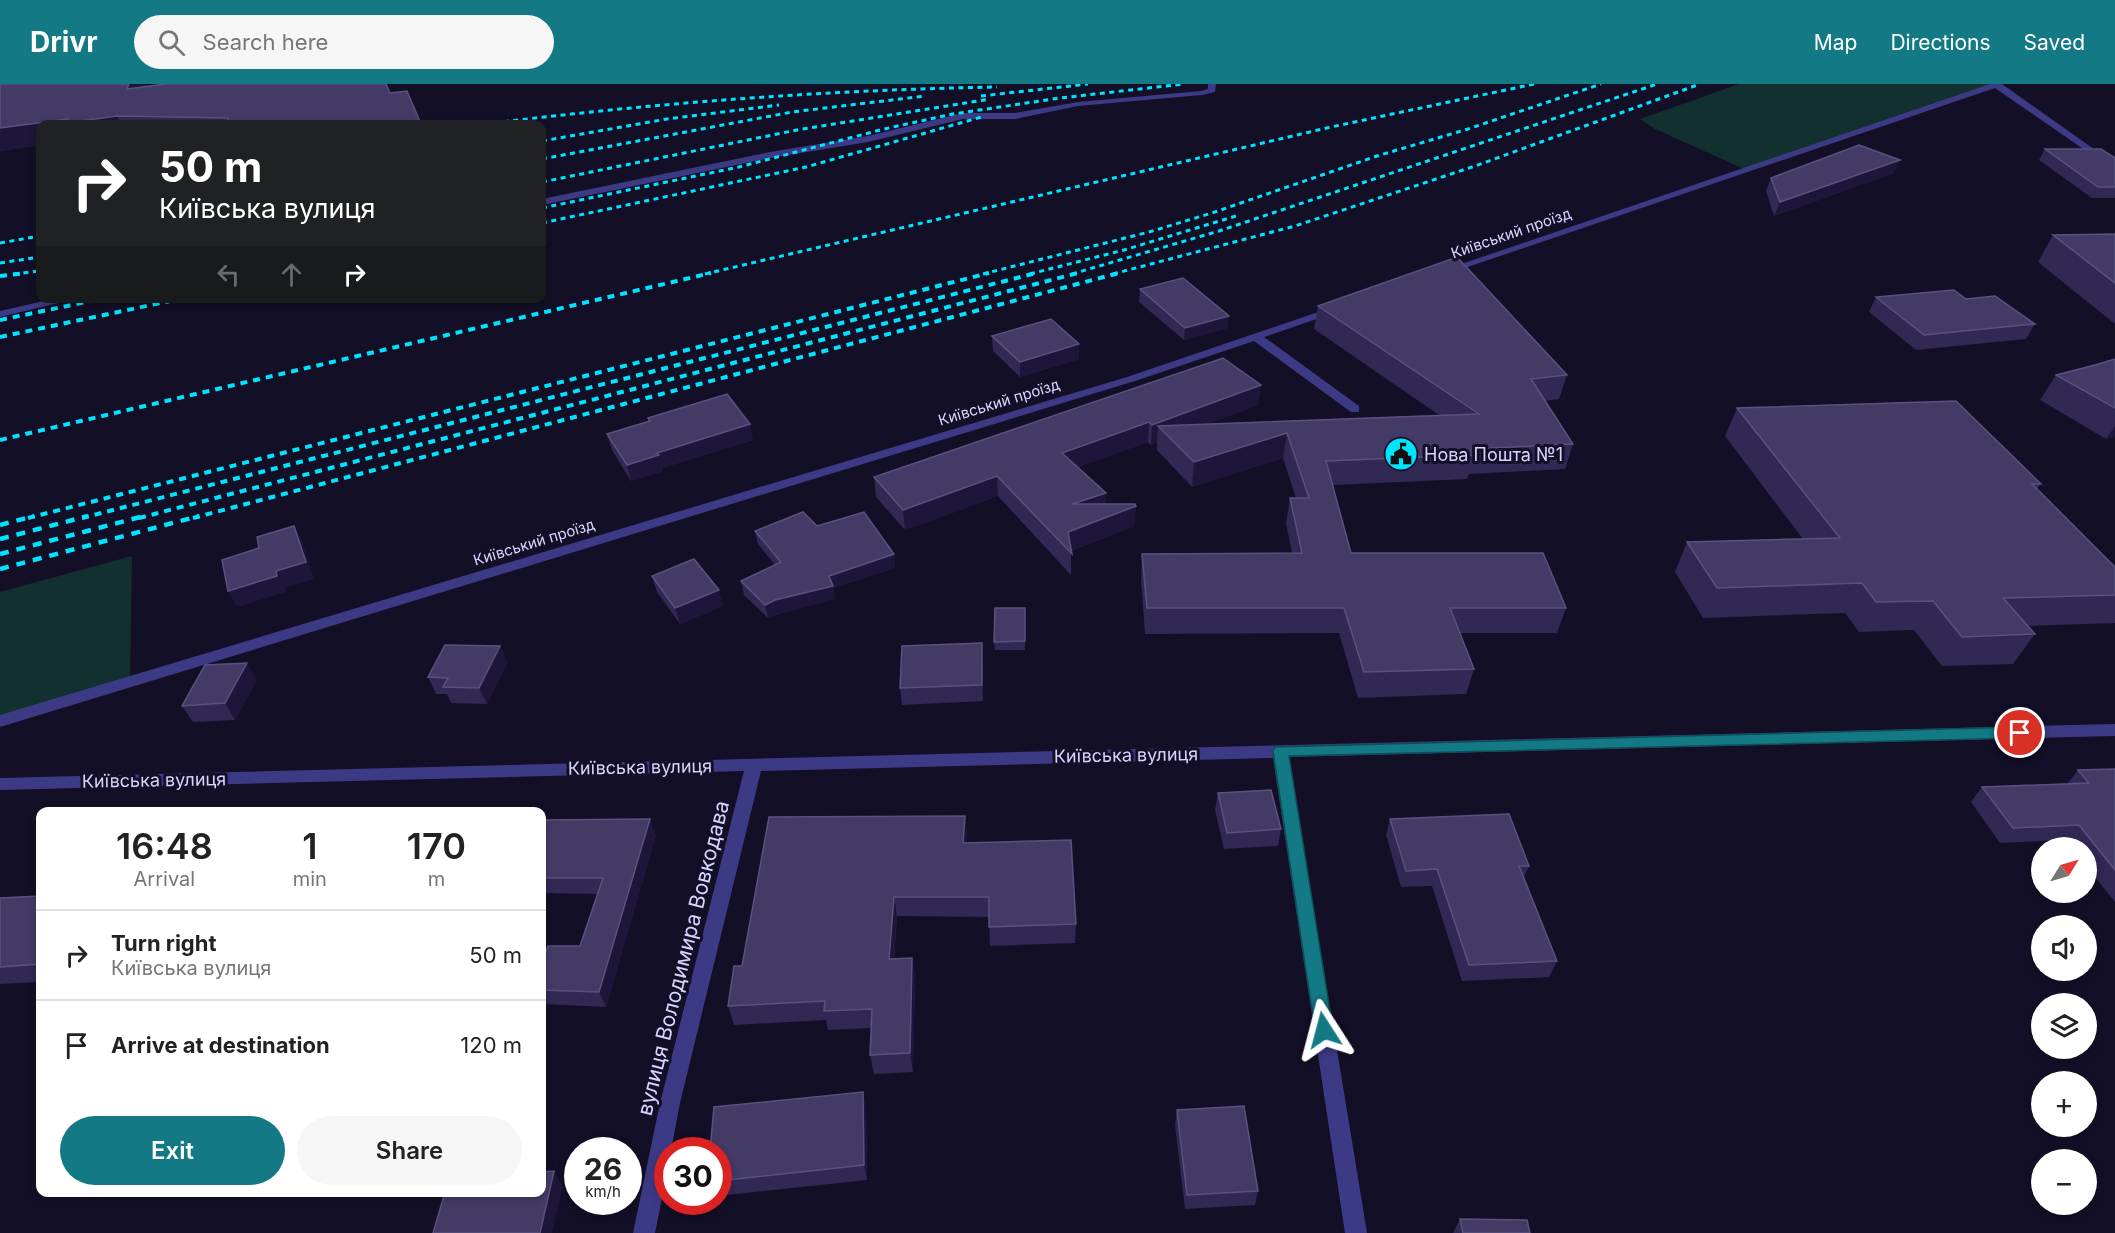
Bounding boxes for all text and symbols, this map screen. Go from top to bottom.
search box [134,15,554,69]
text: Drivr [30,25,98,59]
icon: search [155,26,188,59]
text: Search here [203,29,328,55]
text: Map [1814,30,1857,55]
text: Directions [1890,30,1991,55]
text: Saved [2024,30,2085,55]
text: 50 m [159,141,262,192]
icon: right [60,144,138,222]
text: Київська вулиця [159,192,376,225]
street label: Київський проїзд [1448,203,1574,263]
icon: left [212,258,245,291]
icon: ahead [275,258,308,291]
icon: right [338,258,371,291]
street label: Київський проїзд [936,374,1062,430]
public building icon: Нова Пошта №1 [1383,436,1419,472]
place label: Нова Пошта №1 [1424,444,1563,465]
street label: Київський проїзд [471,514,597,570]
pin [1994,707,2045,758]
icon: arrive [2003,716,2036,749]
street label: Київська вулиця [1054,743,1198,767]
street label: Київська вулиця [568,755,712,779]
street label: Київська вулиця [82,768,226,792]
street label: вулиця Володимира Вовкодава [632,798,734,1118]
text: 16:48 [116,824,213,868]
text: 1 [302,824,317,868]
text: 170 [407,824,466,868]
north arrow [2031,837,2097,903]
map controls [2031,837,2097,1215]
text: Arrival [134,867,195,891]
text: min [293,867,327,891]
text: m [428,867,445,891]
button: sound [2031,915,2097,981]
text: Turn right [111,930,217,956]
icon: right [60,939,93,972]
text: 50 m [469,942,522,968]
text: Київська вулиця [111,956,271,980]
button: layers [2031,993,2097,1059]
position arrow [1292,998,1356,1062]
icon: arrive [60,1029,93,1062]
text: Arrive at destination [111,1032,330,1058]
text: 120 m [460,1032,522,1058]
button: + [2031,1071,2097,1137]
button: Exit [60,1116,285,1185]
button: Share [297,1116,522,1185]
speed limit sign: 30 [654,1137,732,1215]
button: − [2031,1149,2097,1215]
text: 26 [584,1151,622,1187]
text: km/h [585,1182,621,1201]

